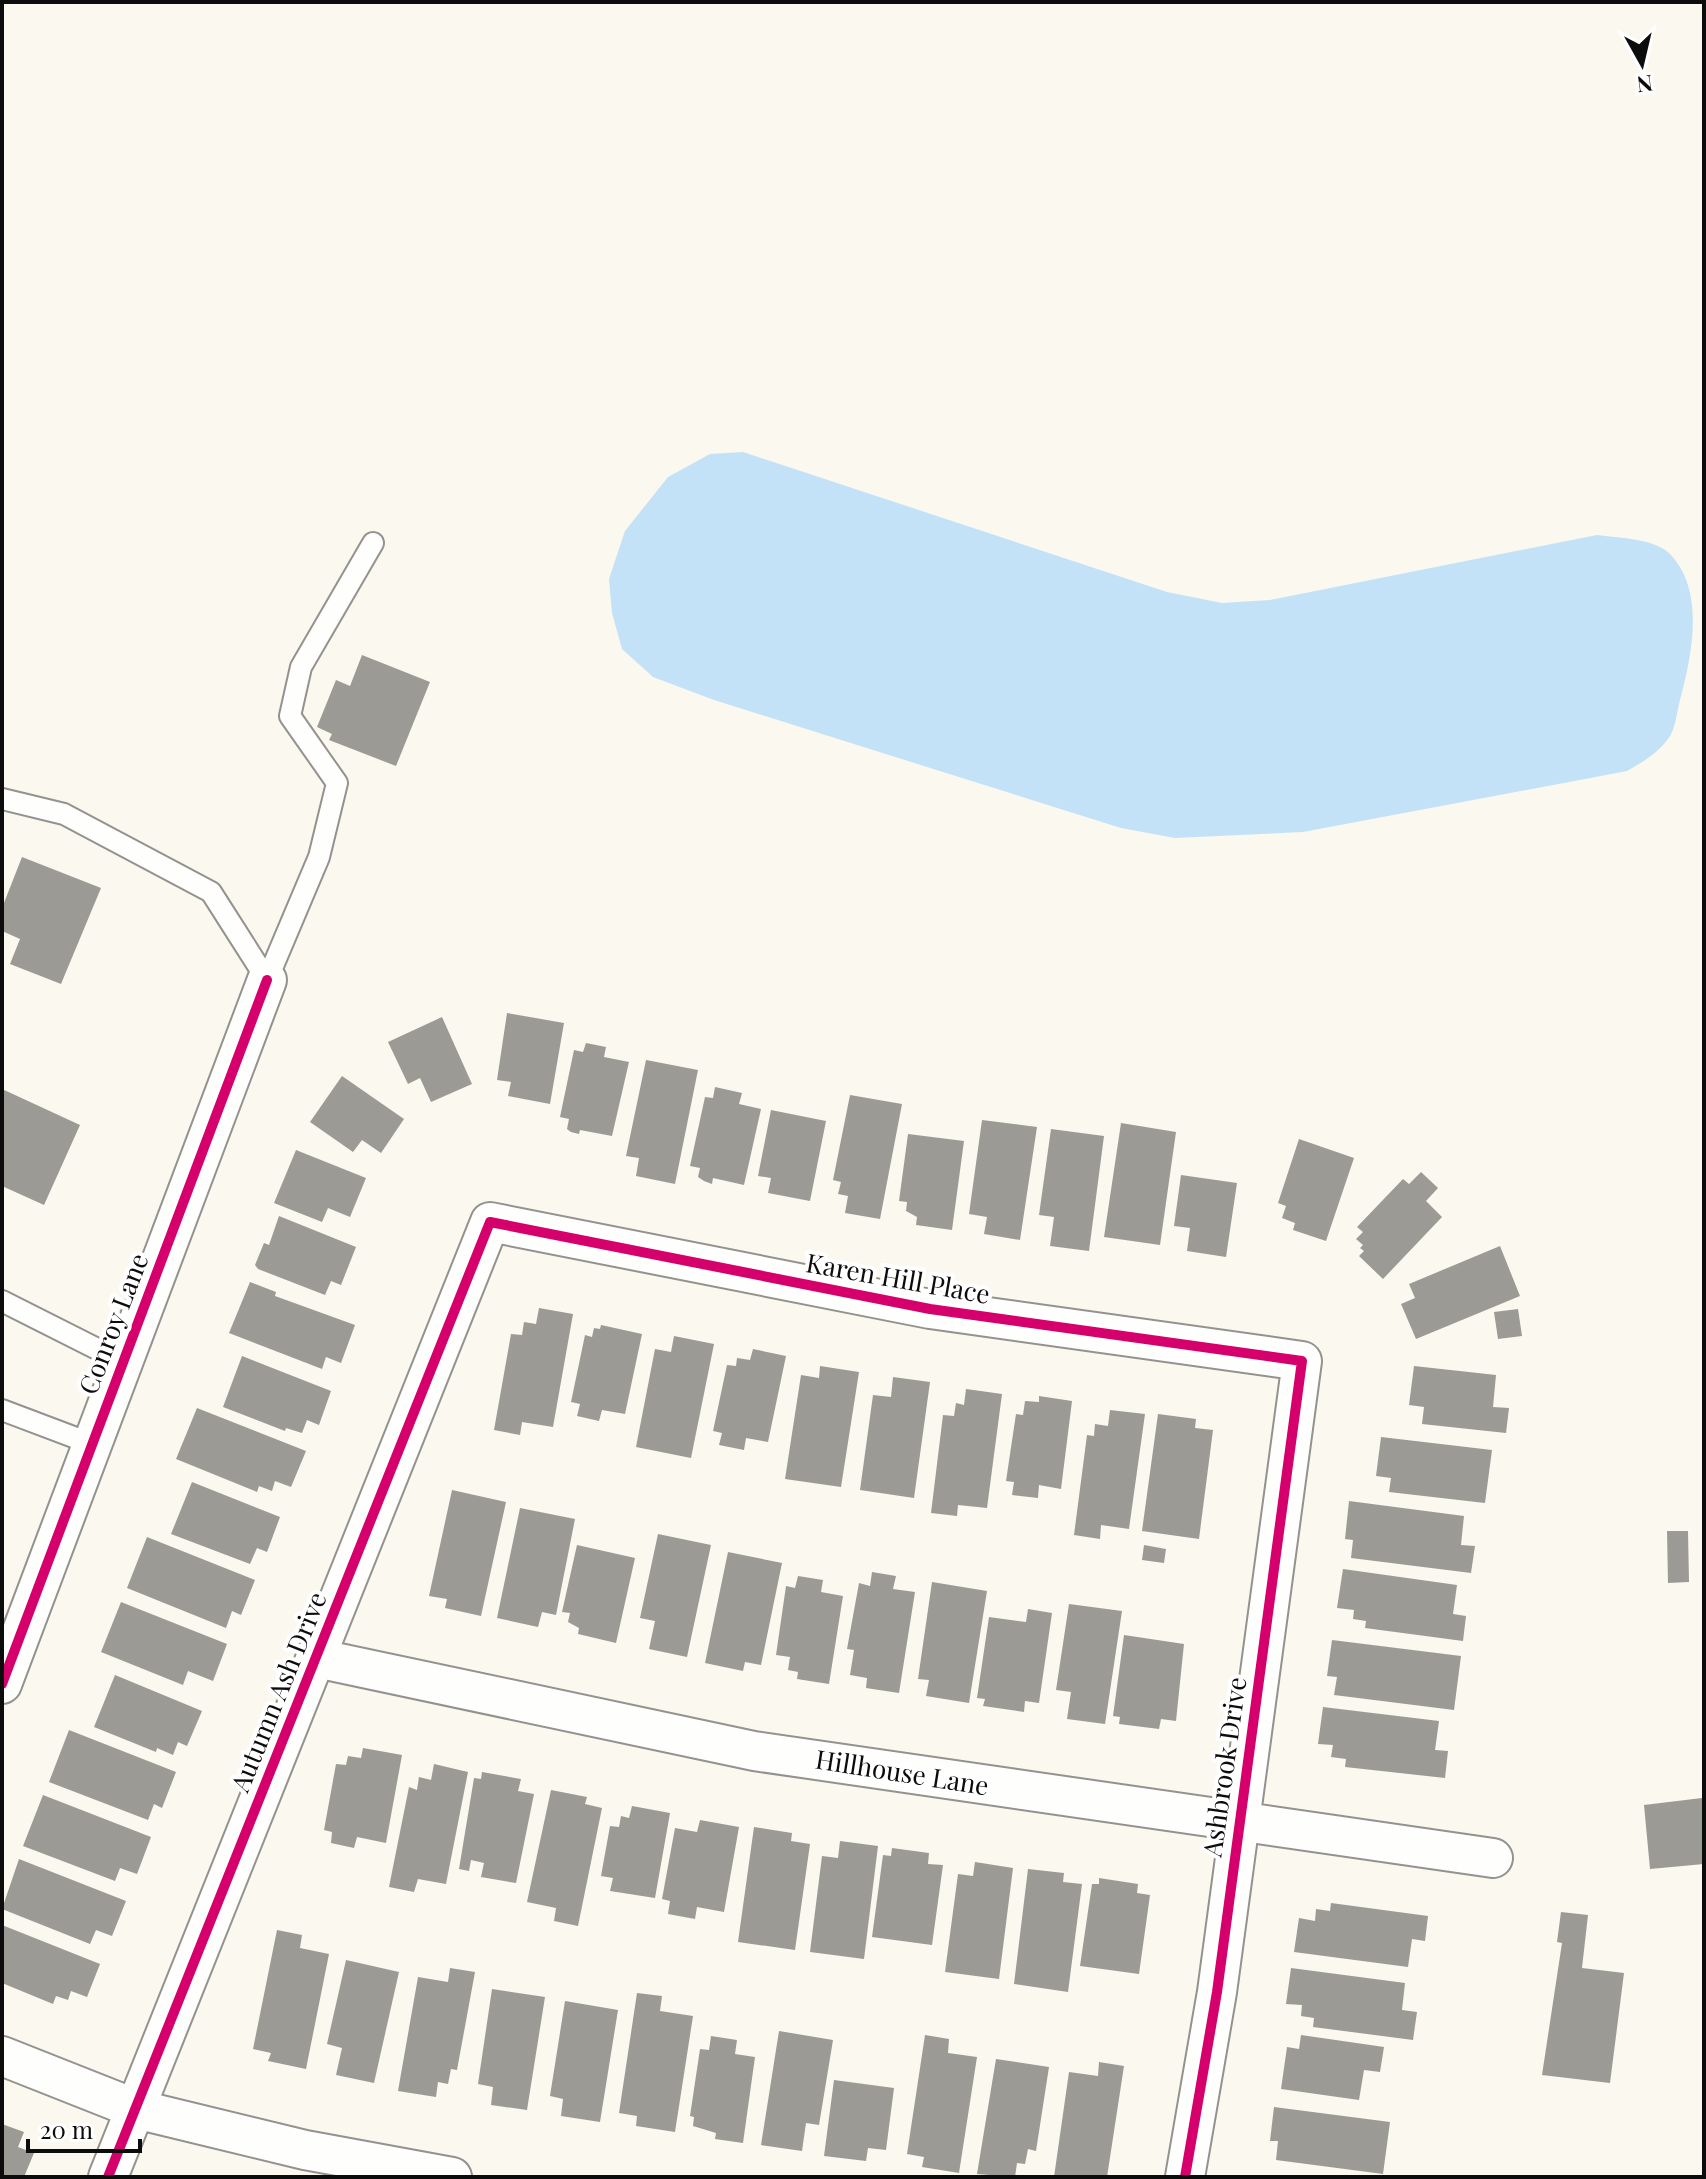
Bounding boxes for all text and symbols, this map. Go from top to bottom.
north arrow [1602,24,1682,104]
text: N [1635,69,1655,101]
street label: Karen Hill Place [804,1244,993,1311]
street label: Conroy Lane [70,1248,156,1399]
street label: Autumn Ash Drive [221,1586,334,1797]
street label: Ashbrook Drive [1193,1675,1253,1860]
street label: Hillhouse Lane [813,1741,991,1802]
scale bar [28,2103,140,2153]
text: 20 m [40,2113,93,2145]

